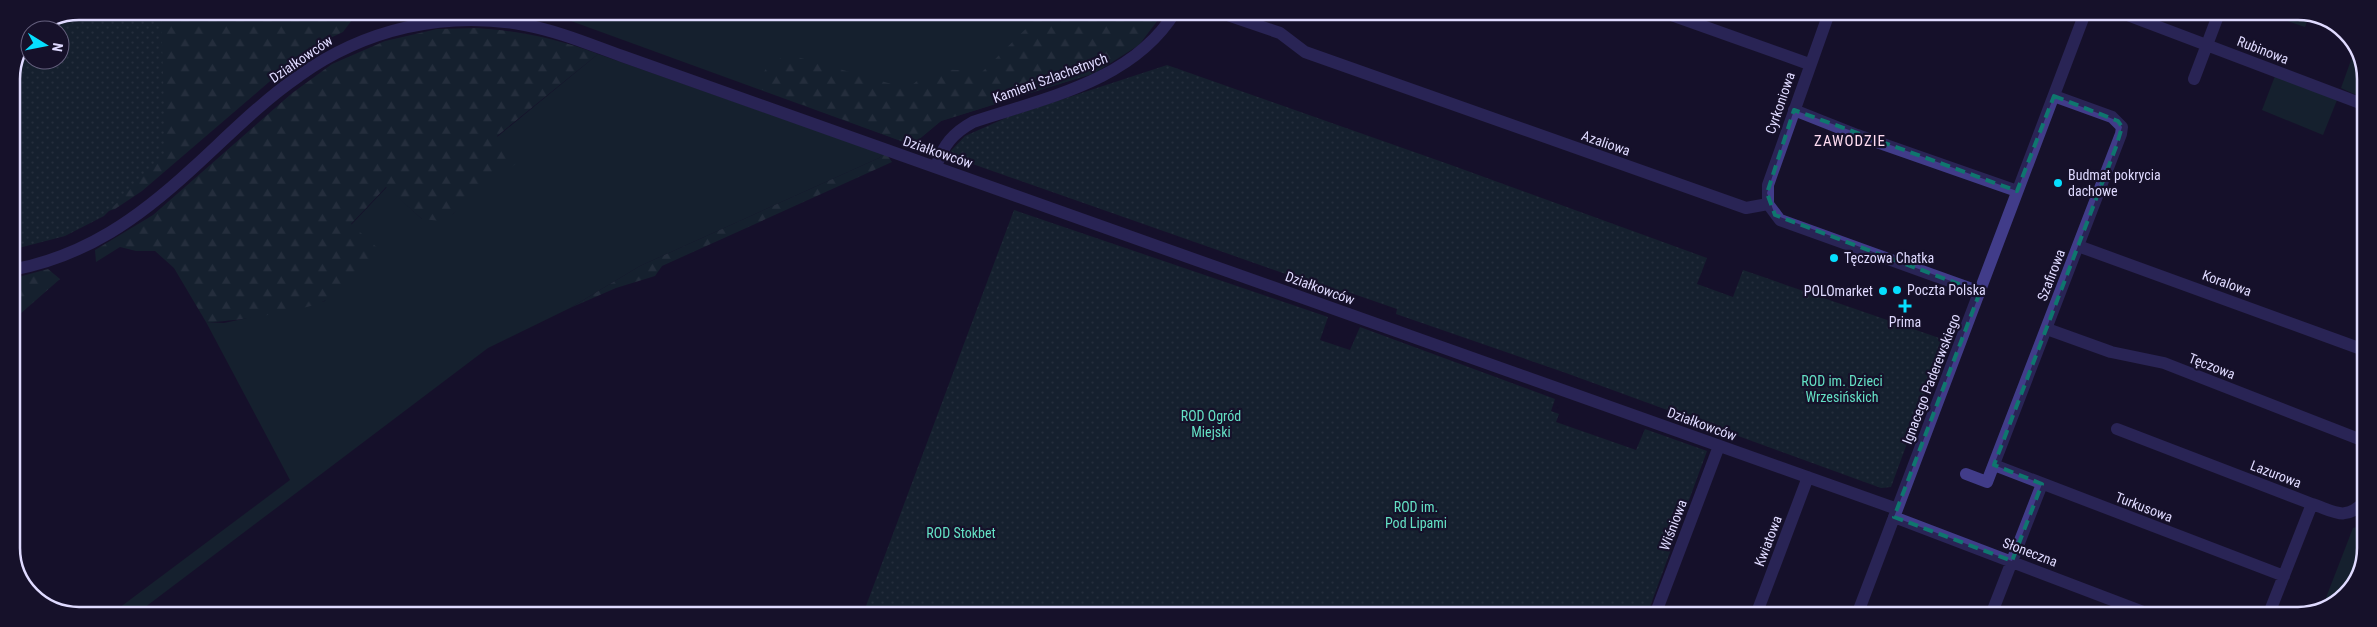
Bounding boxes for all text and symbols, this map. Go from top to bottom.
north arrow [20,20,70,70]
street label: Działkowców [266,32,336,86]
street label: Rubinowa [2235,33,2291,67]
text: N [49,42,66,53]
street label: Kamieni Szlachetnych [990,50,1110,106]
street label: Cyrkoniowa [1762,70,1798,136]
street label: Azaliowa [1580,127,1632,159]
district label: ZAWODZIE [1814,132,1886,150]
street label: Działkowców [901,133,975,171]
place label: Budmat pokrycia dachowe [2068,167,2161,199]
marker: Budmat pokrycia dachowe [2052,177,2064,189]
street label: Szafirowa [2034,247,2068,303]
place label: Tęczowa Chatka [1844,250,1934,266]
marker: Tęczowa Chatka [1828,252,1840,264]
street label: Koralowa [2200,267,2254,299]
street label: Działkowców [1283,268,1357,308]
place label: Poczta Polska [1907,282,1986,298]
place label: POLOmarket [1804,283,1873,299]
marker: Poczta Polska [1891,284,1903,296]
marker: POLOmarket [1877,285,1889,297]
marker: Prima [1899,300,1911,312]
street label: Ignacego Paderewskiego [1899,312,1963,446]
place label: Prima [1889,314,1921,330]
street label: Tęczowa [2186,350,2238,382]
park label: ROD im. Dzieci Wrzesińskich [1801,373,1883,405]
street label: Działkowców [1665,404,1739,444]
park label: ROD Ogród Miejski [1181,408,1241,440]
street label: Lazurowa [2248,457,2304,491]
street label: Turkusowa [2113,489,2175,525]
street label: Wiśniowa [1656,497,1690,553]
park label: ROD im. Pod Lipami [1385,499,1447,531]
street label: Kwiatowa [1751,513,1785,569]
park label: ROD Stokbet [926,525,996,541]
street label: Słoneczna [2000,534,2060,570]

